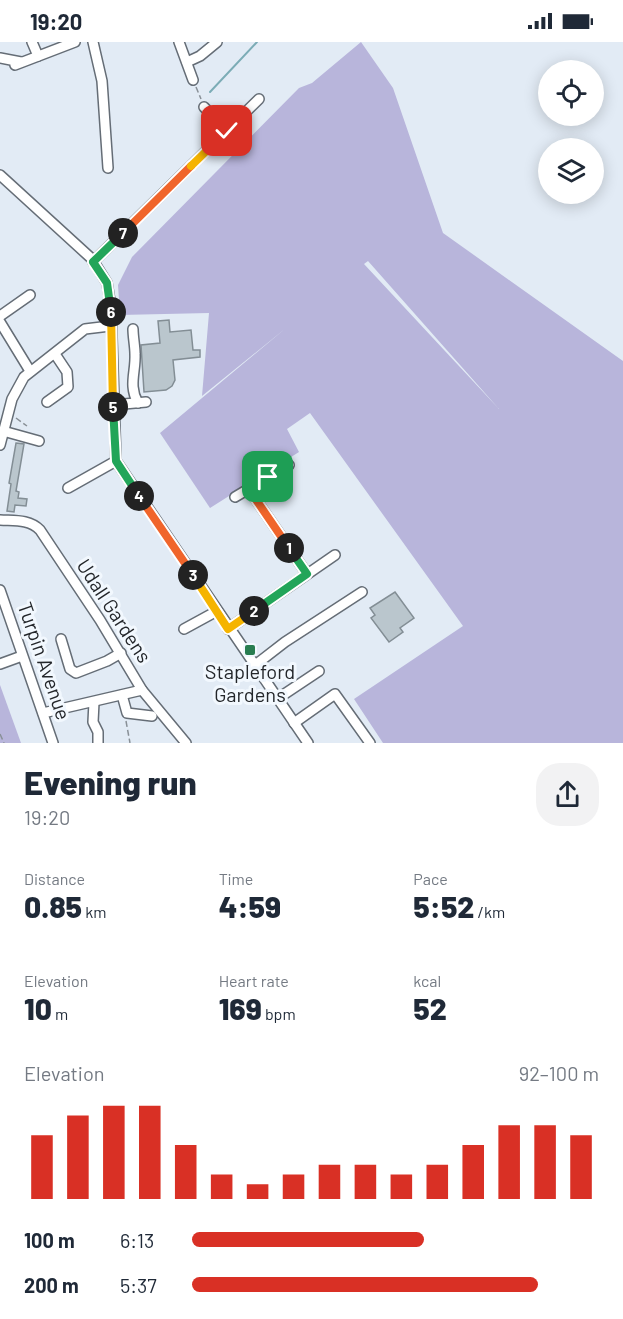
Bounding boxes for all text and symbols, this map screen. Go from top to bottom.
text: 19:20 [30,8,82,34]
map controls [538,60,604,204]
button: locate [538,60,604,126]
pin [201,105,252,156]
icon: check [210,114,243,147]
button: layers [538,138,604,204]
pin: 7 [108,218,138,248]
text: 7 [119,223,127,242]
pin: 6 [96,297,126,327]
text: 6 [107,302,115,321]
pin: 5 [98,392,128,422]
text: 5 [109,397,117,416]
pin [242,451,293,502]
icon: arrive [251,460,284,493]
pin: 4 [124,481,154,511]
text: 4 [134,486,144,505]
pin: 1 [274,533,304,563]
text: 1 [286,538,292,557]
street label: Udall Gardens [72,554,157,667]
pin: 3 [178,560,208,590]
text: 3 [189,565,197,584]
pin: 2 [239,596,269,626]
street label: Turpin Avenue [14,599,76,723]
text: 2 [250,601,258,620]
marker: Stapleford Gardens [243,643,257,657]
place label: Stapleford Gardens [205,659,295,706]
text: Evening run [24,762,197,802]
button: share [536,763,599,826]
text: 19:20 [24,805,70,829]
text: Distance [24,869,85,888]
text: Time [219,869,253,888]
text: Pace [413,869,448,888]
text: 0.85 [24,888,82,924]
text: 4:59 [219,888,281,924]
text: 5:52 [413,888,474,924]
text: km [82,902,106,921]
text: /km [474,902,505,921]
text: Elevation [24,971,88,990]
text: Heart rate [219,971,289,990]
text: kcal [413,971,441,990]
text: 10 [24,990,52,1026]
text: 169 [219,990,262,1026]
text: 52 [413,990,447,1026]
text: m [52,1004,68,1023]
text: bpm [262,1004,296,1023]
text: Elevation [24,1061,105,1085]
text: 92–100 m [519,1061,599,1085]
text: 100 m [24,1228,75,1252]
text: 6:13 [120,1228,154,1252]
text: 200 m [24,1273,79,1297]
text: 5:37 [120,1273,157,1297]

